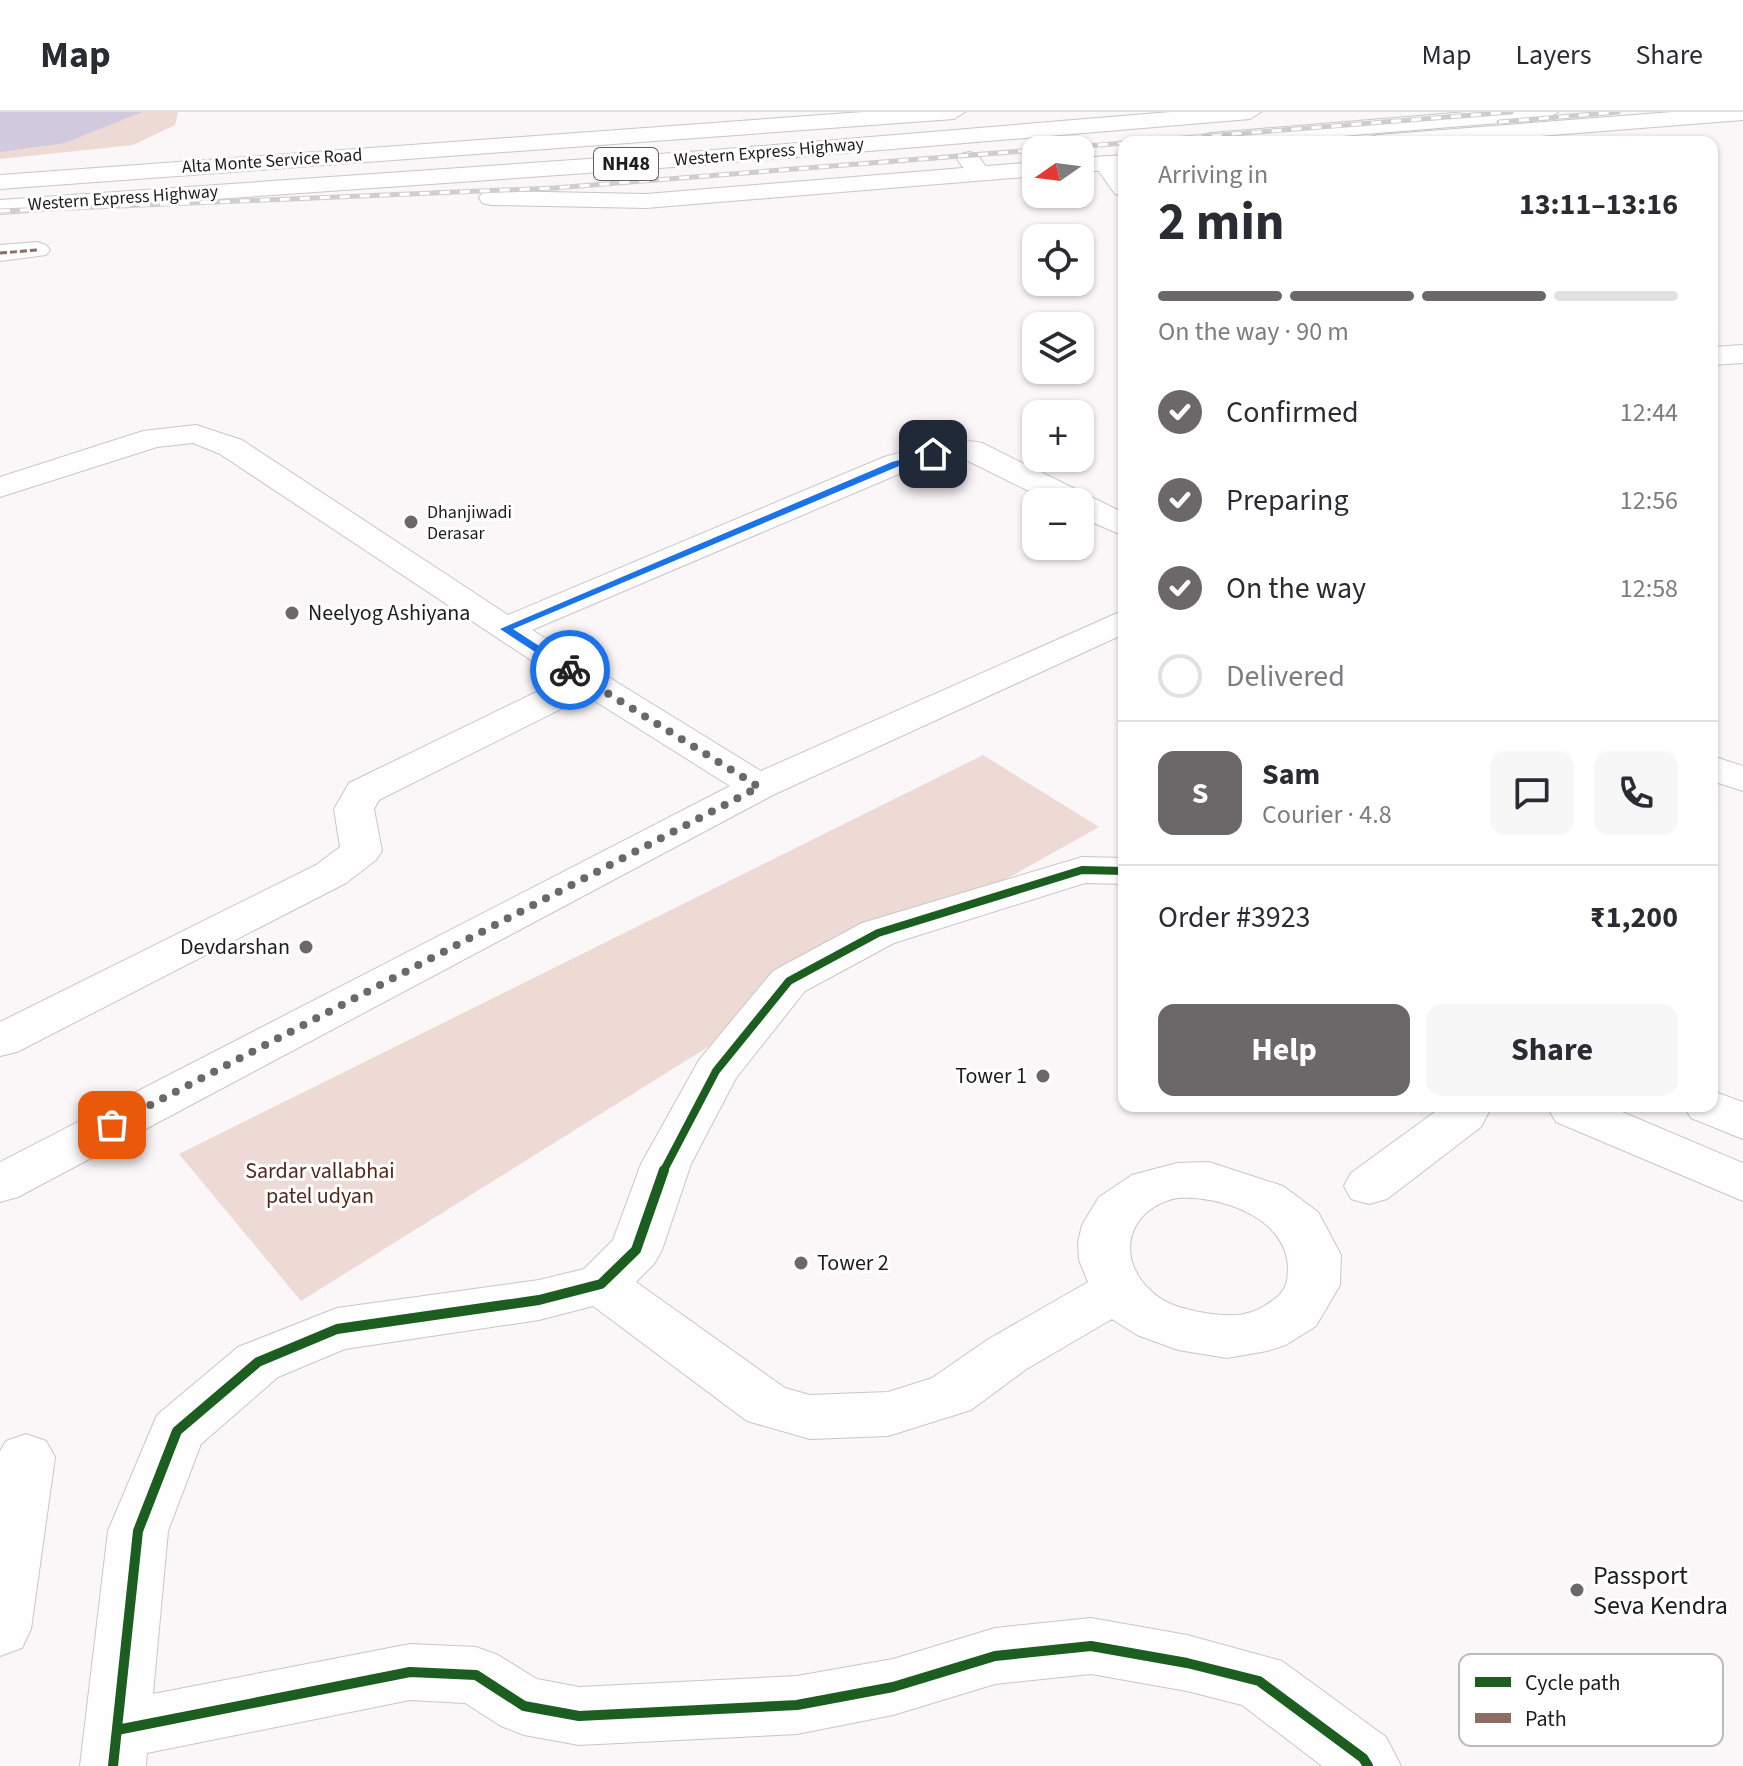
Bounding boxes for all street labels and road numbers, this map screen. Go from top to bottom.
street label: Western Express Highway [673,131,866,173]
street label: Alta Monte Service Road [181,142,363,180]
road number: NH48 [594,148,658,180]
street label: Western Express Highway [27,179,220,217]

